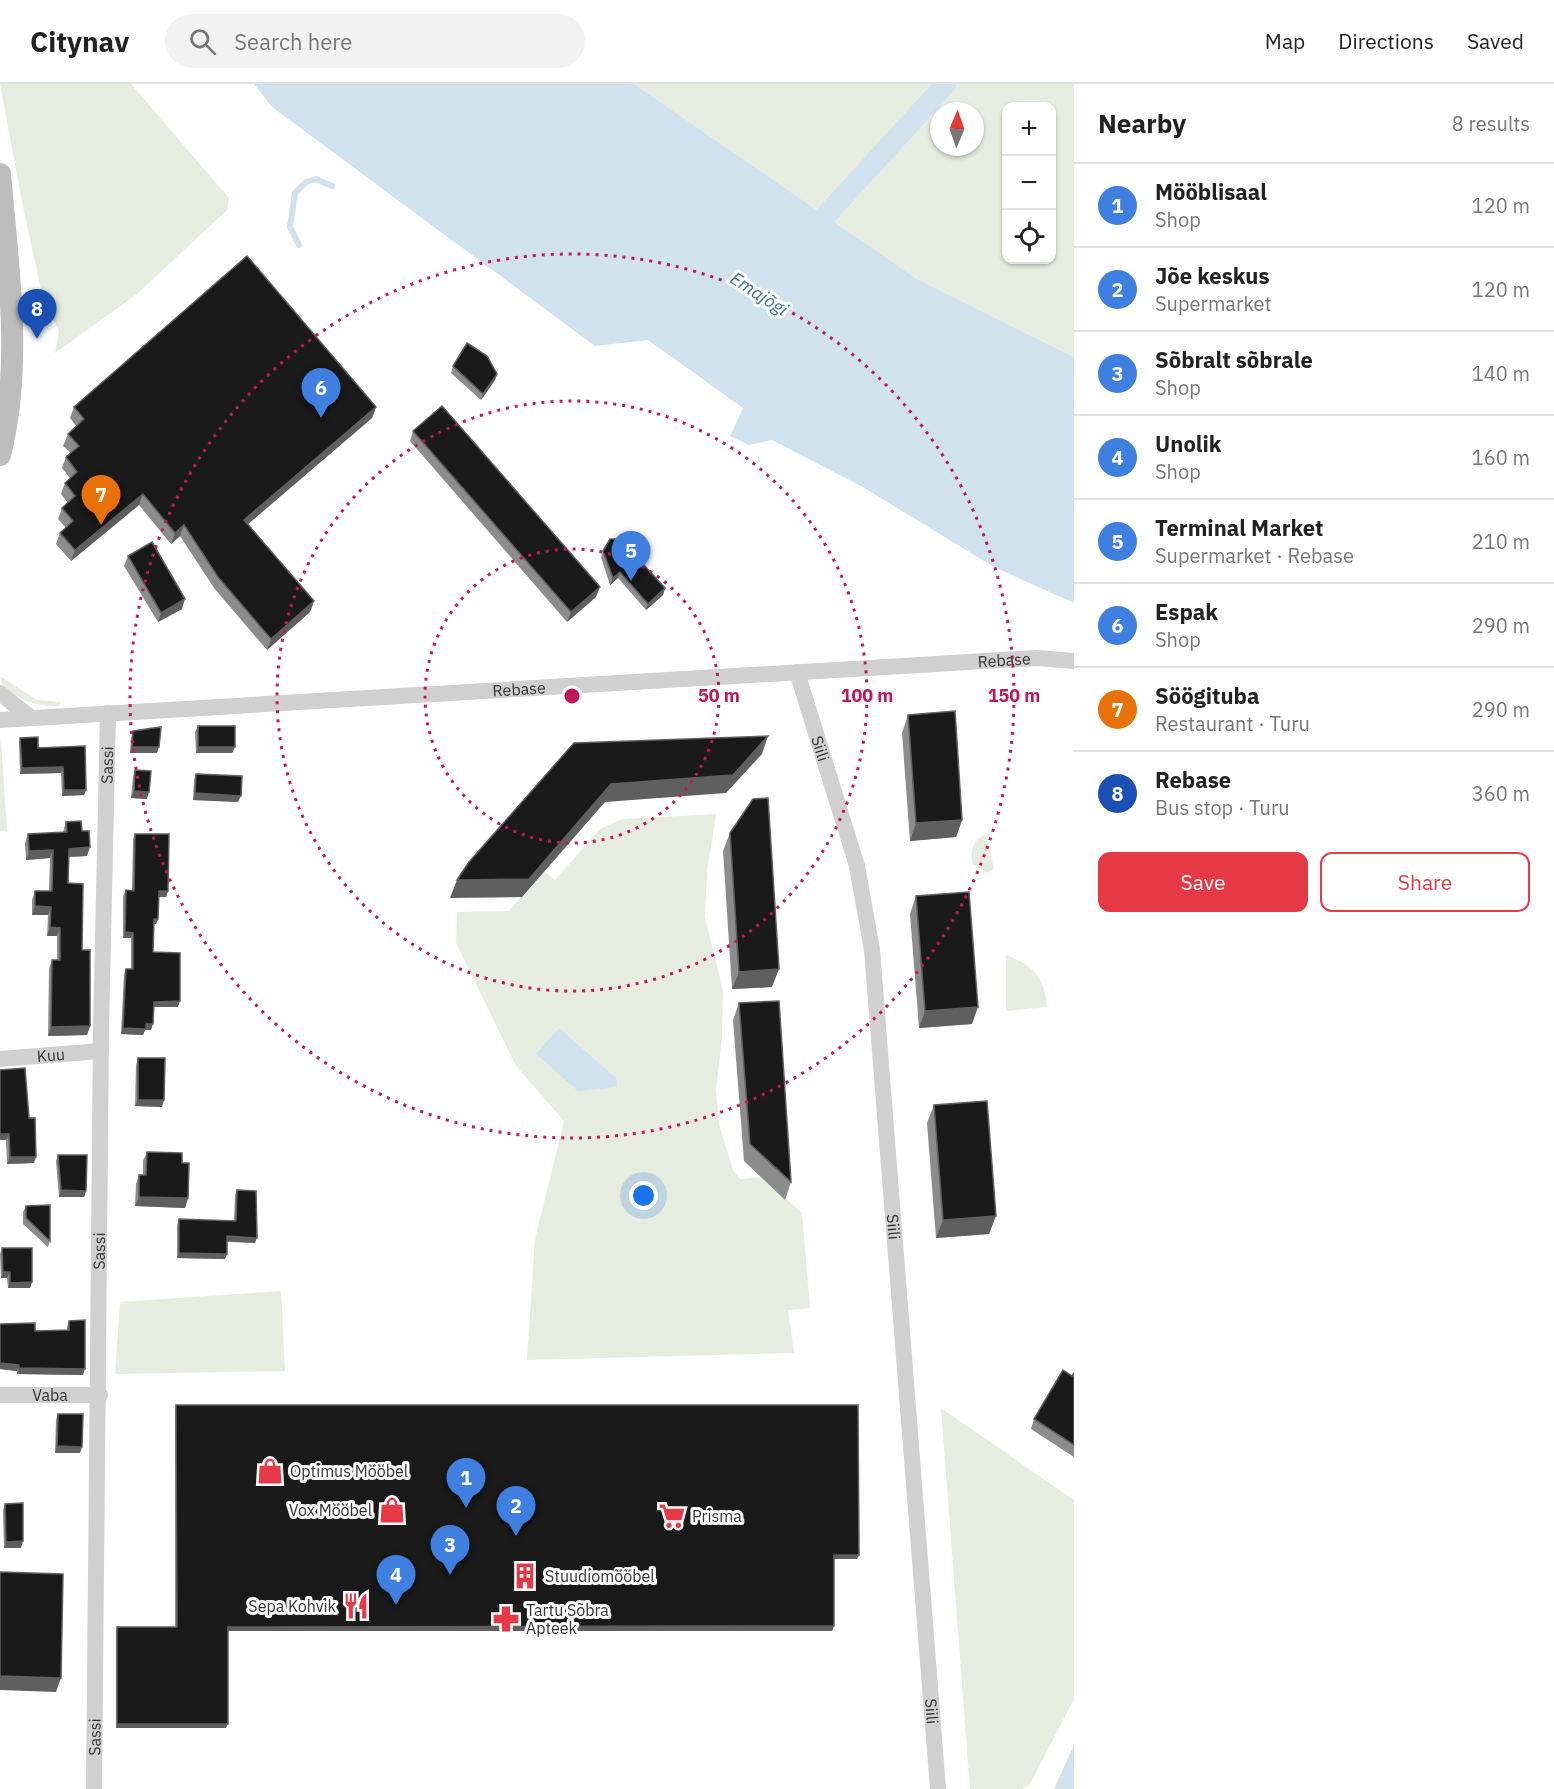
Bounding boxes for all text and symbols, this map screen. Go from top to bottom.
search box [165,14,585,68]
text: Citynav [30,23,129,60]
icon: search [186,25,219,58]
text: Search here [234,27,352,56]
text: Map [1265,27,1305,55]
text: Directions [1338,27,1434,55]
text: Saved [1467,27,1524,55]
north arrow [930,102,984,156]
map controls [1002,102,1056,264]
button: + [1002,102,1056,156]
text: Nearby [1098,106,1186,140]
text: 8 results [1452,110,1530,137]
button: − [1002,156,1056,210]
text: Mööblisaal [1155,177,1267,206]
text: 1 [1112,192,1124,219]
text: 120 m [1472,192,1530,219]
text: Shop [1155,206,1201,233]
button: locate [1002,210,1056,264]
text: Jõe keskus [1155,261,1270,290]
water label: Emajõgi [726,266,793,321]
text: 2 [1112,276,1124,303]
text: 120 m [1472,276,1530,303]
pin: 8 [18,290,57,339]
text: Supermarket [1155,290,1272,317]
text: Sõbralt sõbrale [1155,345,1313,374]
text: 3 [1112,360,1124,387]
text: 140 m [1472,360,1530,387]
pin: 6 [302,368,340,418]
text: Shop [1155,374,1201,401]
text: Unolik [1155,429,1221,458]
text: 4 [1112,444,1124,471]
text: 160 m [1472,444,1530,471]
text: Shop [1155,458,1201,485]
pin: 7 [82,476,120,525]
text: Terminal Market [1155,513,1323,542]
text: 5 [1112,528,1124,555]
text: 210 m [1472,528,1530,555]
pin: 5 [612,532,650,581]
text: Supermarket · Rebase [1155,542,1354,569]
text: Espak [1155,597,1218,626]
text: 6 [1112,612,1124,639]
text: 290 m [1472,612,1530,639]
text: Shop [1155,626,1201,653]
street label: Rebase [977,648,1032,671]
street label: Rebase [492,677,546,701]
text: Söögituba [1155,681,1259,710]
text: 50 m [698,684,740,707]
text: 100 m [841,684,893,707]
text: 150 m [988,684,1040,707]
centre of rings [562,686,582,706]
text: 7 [1112,696,1124,723]
text: 290 m [1472,696,1530,723]
text: Restaurant · Turu [1155,710,1310,737]
street label: Siili [807,733,834,764]
street label: Sassi [96,746,117,784]
text: Rebase [1155,765,1231,794]
text: 8 [1112,780,1124,807]
text: 360 m [1472,780,1530,807]
text: Bus stop · Turu [1155,794,1290,821]
button: Save [1098,852,1308,912]
button: Share [1320,852,1530,912]
street label: Kuu [36,1044,66,1066]
your location [629,1181,658,1210]
street label: Siili [883,1213,905,1240]
street label: Sassi [89,1232,109,1270]
street label: Vaba [32,1385,68,1405]
shop icon: Optimus Mööbel [255,1456,285,1486]
pin: 1 [446,1458,486,1508]
place label: Optimus Mööbel [290,1461,408,1481]
pin: 2 [496,1486,536,1536]
shop icon: Vox Mööbel [377,1495,407,1525]
place label: Vox Mööbel [289,1500,372,1520]
supermarket icon: Prisma [657,1501,687,1531]
place label: Prisma [692,1506,742,1526]
pin: 3 [430,1526,470,1575]
pin: 4 [376,1556,416,1605]
building icon: Stuudiomööbel [510,1561,540,1591]
place label: Stuudiomööbel [545,1566,655,1586]
restaurant icon: Sepa Kohvik [341,1591,371,1621]
place label: Sepa Kohvik [248,1596,337,1616]
place label: Tartu Sõbra Apteek [526,1600,609,1638]
pharmacy icon: Tartu Sõbra Apteek [491,1604,521,1634]
street label: Siili [921,1698,943,1725]
street label: Sassi [84,1718,105,1756]

